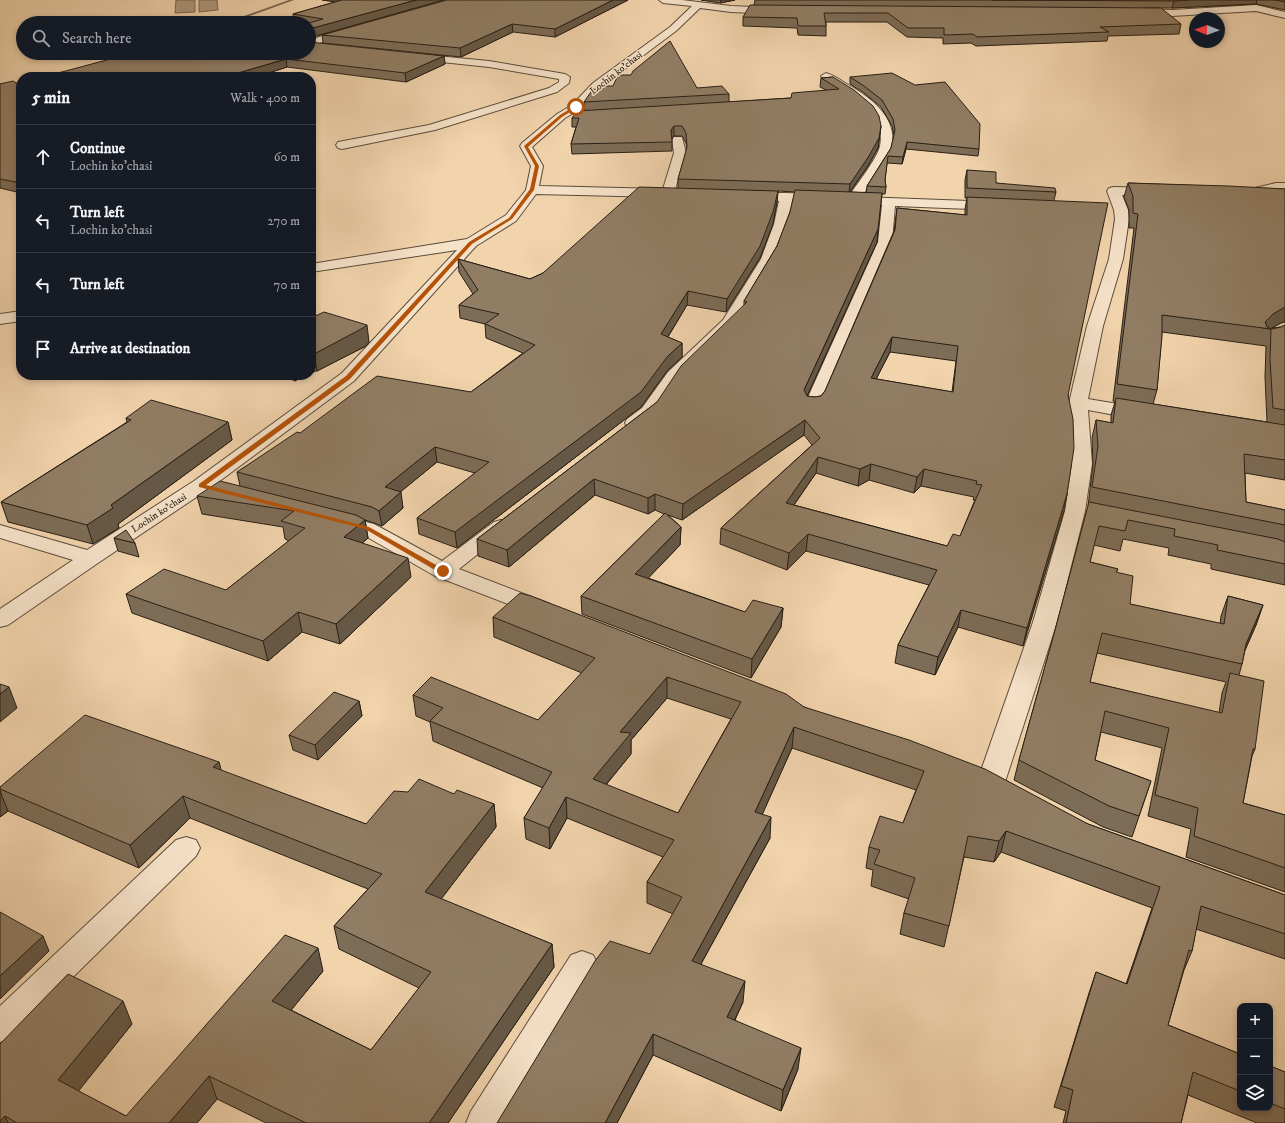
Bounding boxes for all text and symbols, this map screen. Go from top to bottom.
north arrow [1189,12,1225,48]
search box [16,16,316,60]
icon: search [30,27,52,49]
text: Search here [62,29,131,48]
street label: Lochin ko'chasi [587,49,645,97]
text: 5 min [32,87,70,109]
text: Walk · 400 m [230,90,300,106]
route start [567,98,585,116]
text: Continue [70,139,125,158]
icon: ahead [32,146,54,168]
text: 60 m [274,149,300,165]
text: Lochin ko'chasi [70,158,152,174]
text: Turn left [70,203,124,222]
icon: left [32,210,54,232]
text: 270 m [268,213,300,229]
text: Lochin ko'chasi [70,222,152,238]
icon: left [32,274,54,296]
text: Turn left [70,275,124,294]
text: 70 m [274,277,300,293]
icon: arrive [32,338,54,360]
text: Arrive at destination [70,339,190,358]
street label: Lochin ko'chasi [129,490,189,535]
route end [434,562,452,580]
map controls [1237,1003,1273,1111]
button: + [1237,1003,1273,1039]
button: − [1237,1039,1273,1075]
button: layers [1237,1075,1273,1111]

